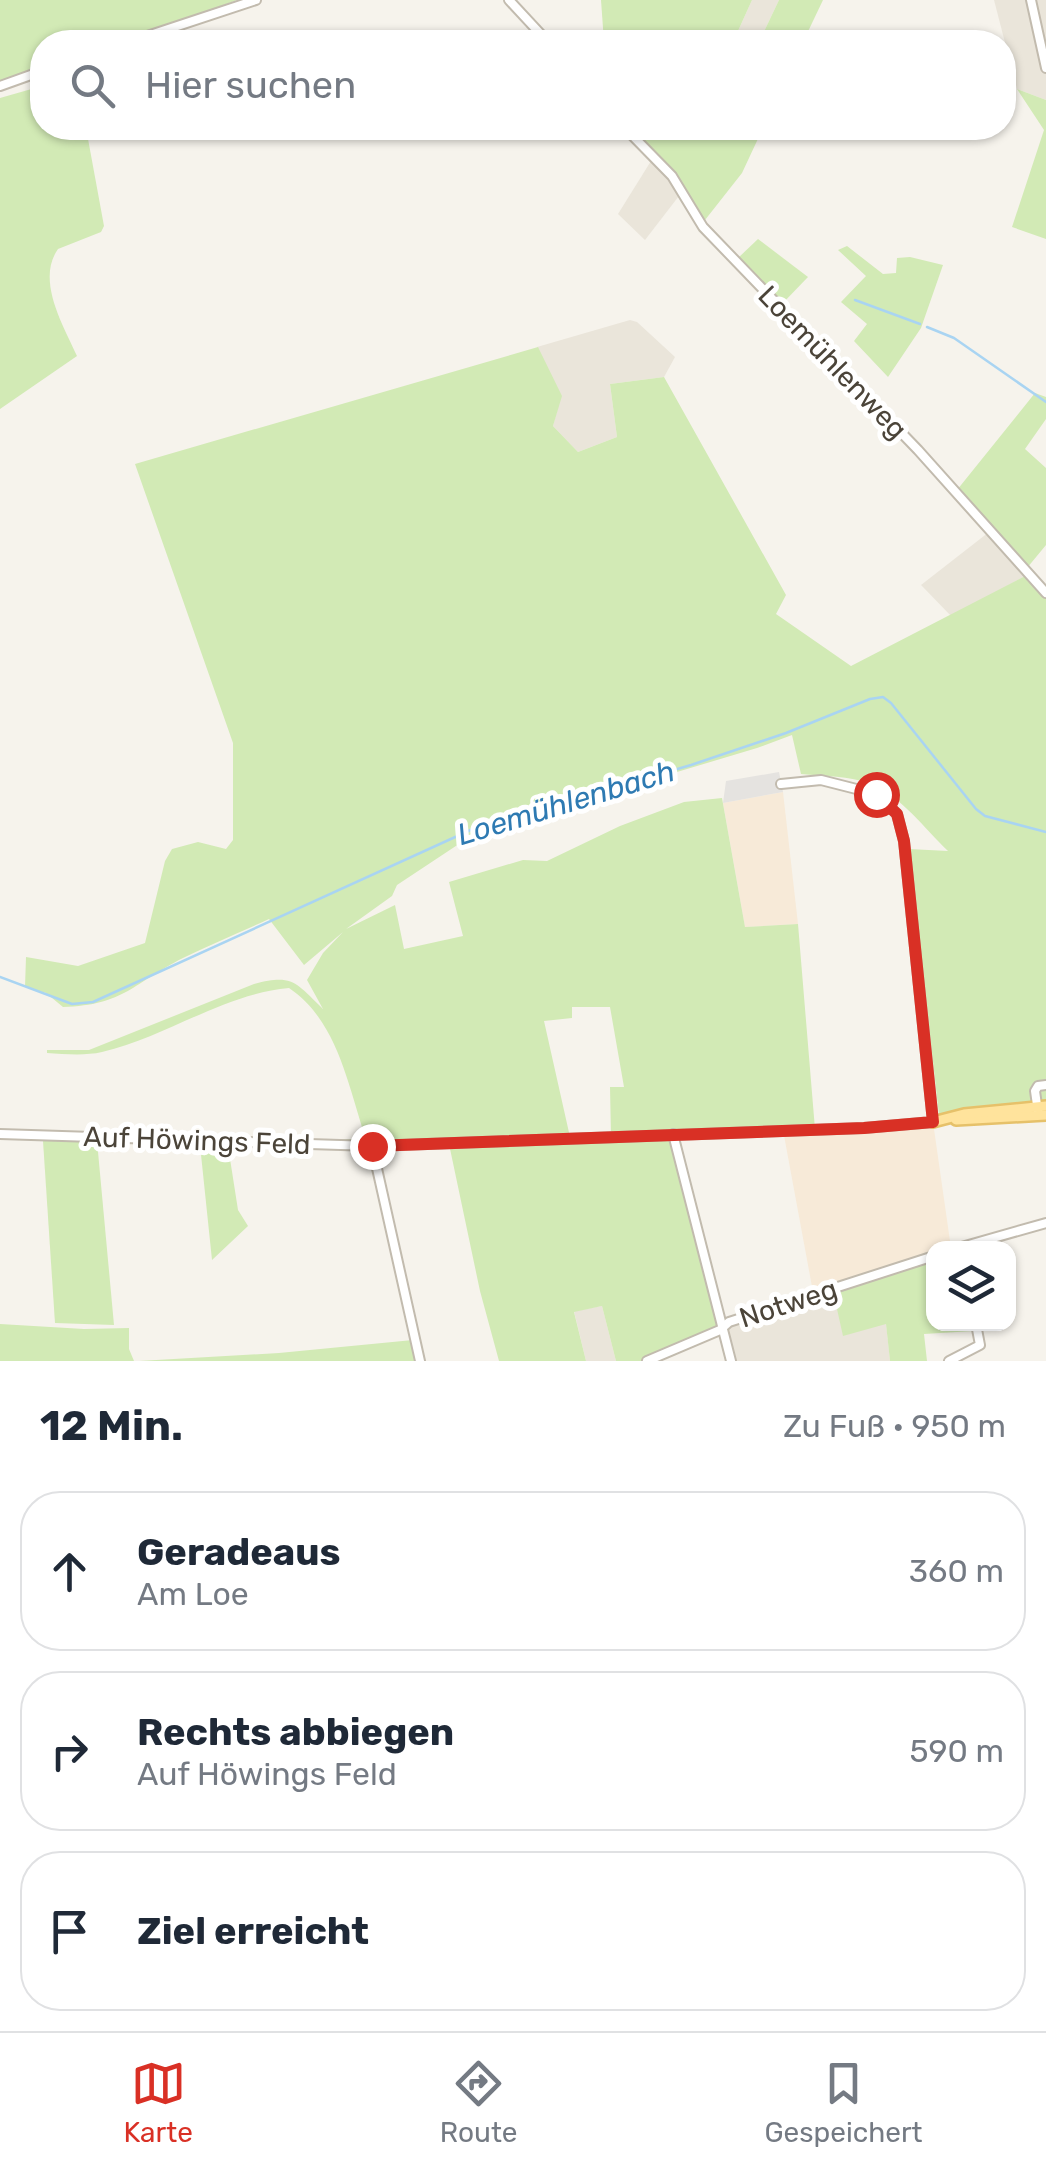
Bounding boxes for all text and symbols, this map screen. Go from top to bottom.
search box [30,30,1016,140]
icon: search [65,58,120,113]
text: Hier suchen [145,62,356,108]
street label: Loemühlenweg [751,279,914,446]
water label: Loemühlenbach [453,753,679,853]
route start [854,772,900,818]
street label: Auf Höwings Feld [83,1120,311,1161]
route end [350,1124,396,1170]
map controls [926,1241,1016,1331]
button: layers [926,1241,1016,1331]
street label: Notweg [735,1272,841,1335]
text: 12 Min. [40,1401,183,1451]
text: Zu Fuß · 950 m [783,1407,1006,1445]
text: Geradeaus [137,1529,341,1575]
icon: ahead [42,1544,97,1599]
text: 360 m [909,1552,1004,1590]
text: Am Loe [137,1575,249,1613]
text: Rechts abbiegen [137,1709,454,1755]
icon: right [42,1724,97,1779]
text: 590 m [909,1732,1004,1770]
text: Auf Höwings Feld [137,1755,397,1793]
icon: arrive [42,1904,97,1959]
text: Ziel erreicht [137,1908,369,1954]
tab: Karte [123,2056,193,2149]
tab: Route [440,2056,518,2149]
tab: Gespeichert [765,2056,923,2149]

